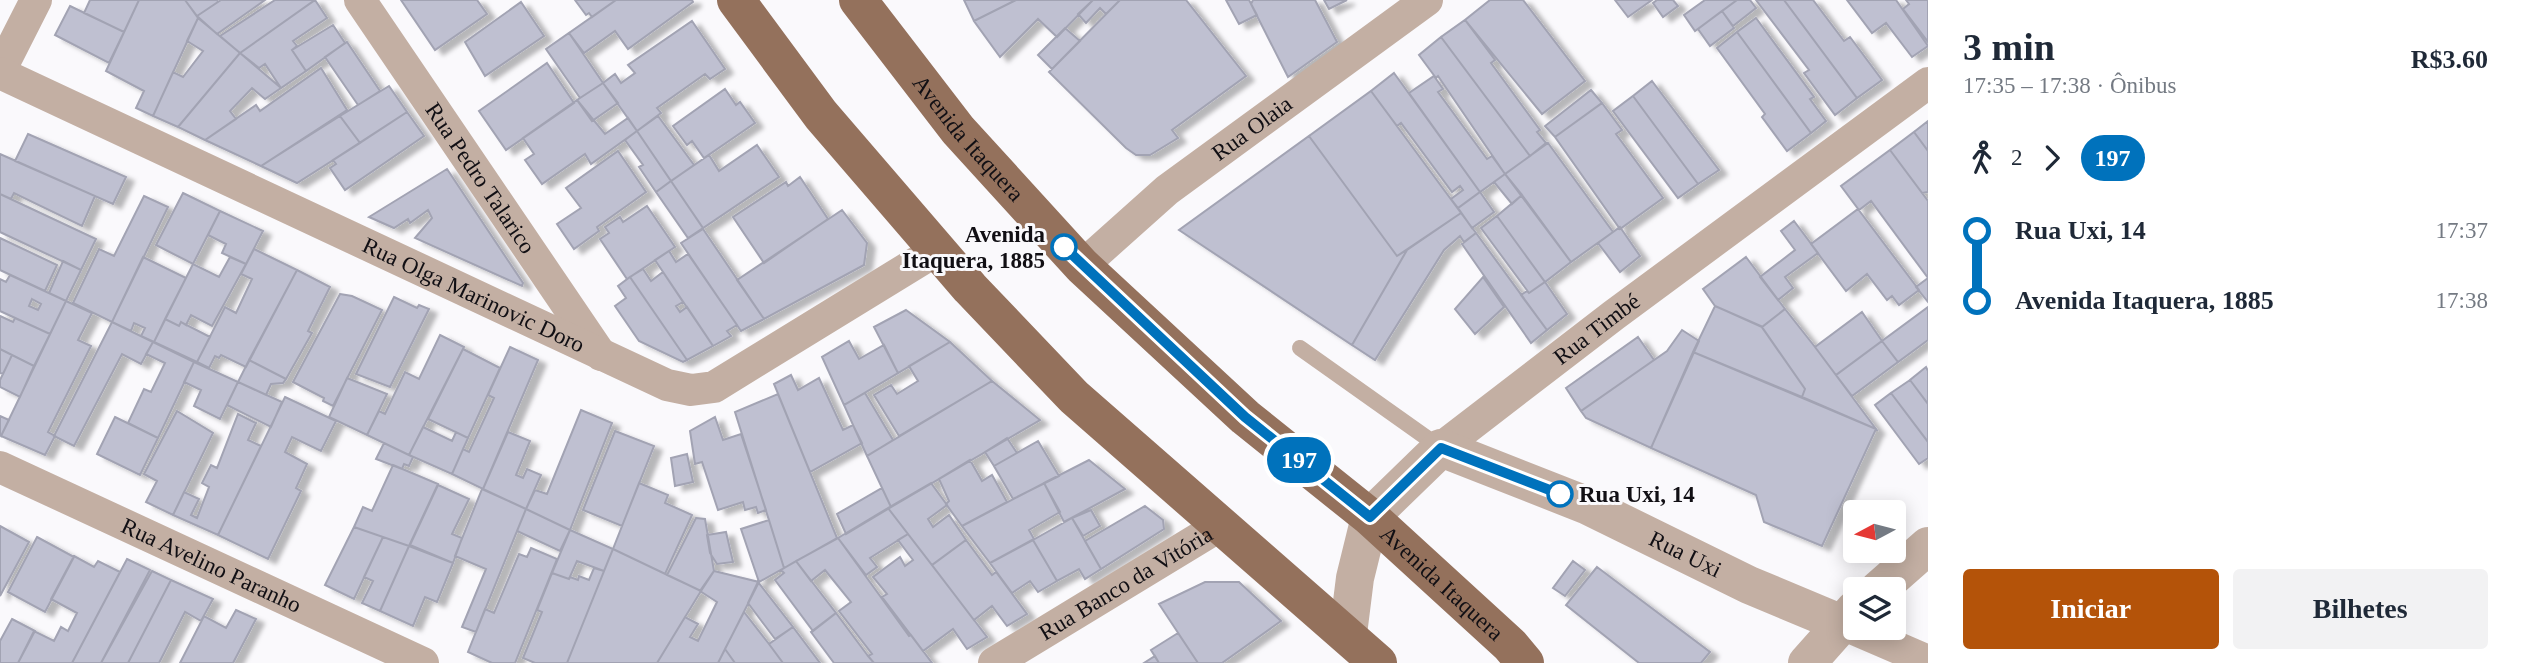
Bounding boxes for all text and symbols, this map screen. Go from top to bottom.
text: 3 min [1963,26,2055,68]
text: R$3.60 [2411,45,2488,74]
street label: Avenida Itaquera [908,70,1029,206]
text: 17:35 – 17:38 · Ônibus [1963,73,2176,98]
street label: Rua Olaia [1207,91,1297,165]
street label: Rua Pedro Talarico [421,98,541,258]
icon: walk [1963,139,2001,177]
icon: forward [2033,139,2071,177]
text: 2 [2011,145,2023,170]
text: 197 [2095,145,2131,171]
text: Rua Uxi, 14 [2015,216,2146,245]
text: 17:37 [2436,218,2488,243]
place label: Avenida Itaquera, 1885 [902,222,1045,273]
street label: Rua Olga Marinovic Doro [359,232,589,357]
marker: Avenida Itaquera, 1885 [1051,234,1077,260]
text: Avenida Itaquera, 1885 [2015,286,2274,315]
street label: Rua Timbé [1548,288,1644,369]
text: 17:38 [2436,288,2488,313]
line badge: 197 [1259,437,1339,483]
text: 197 [1281,447,1317,473]
marker: Rua Uxi, 14 [1547,481,1573,507]
place label: Rua Uxi, 14 [1579,482,1695,507]
north arrow [1843,500,1906,564]
map controls [1843,500,1906,640]
street label: Rua Avelino Paranho [118,513,305,617]
street label: Rua Banco da Vitória [1034,521,1217,645]
street label: Avenida Itaquera [1376,521,1509,645]
street label: Rua Uxi [1645,526,1726,582]
button: Iniciar [1963,569,2219,649]
button: Bilhetes [2233,569,2488,649]
button: layers [1843,577,1906,640]

